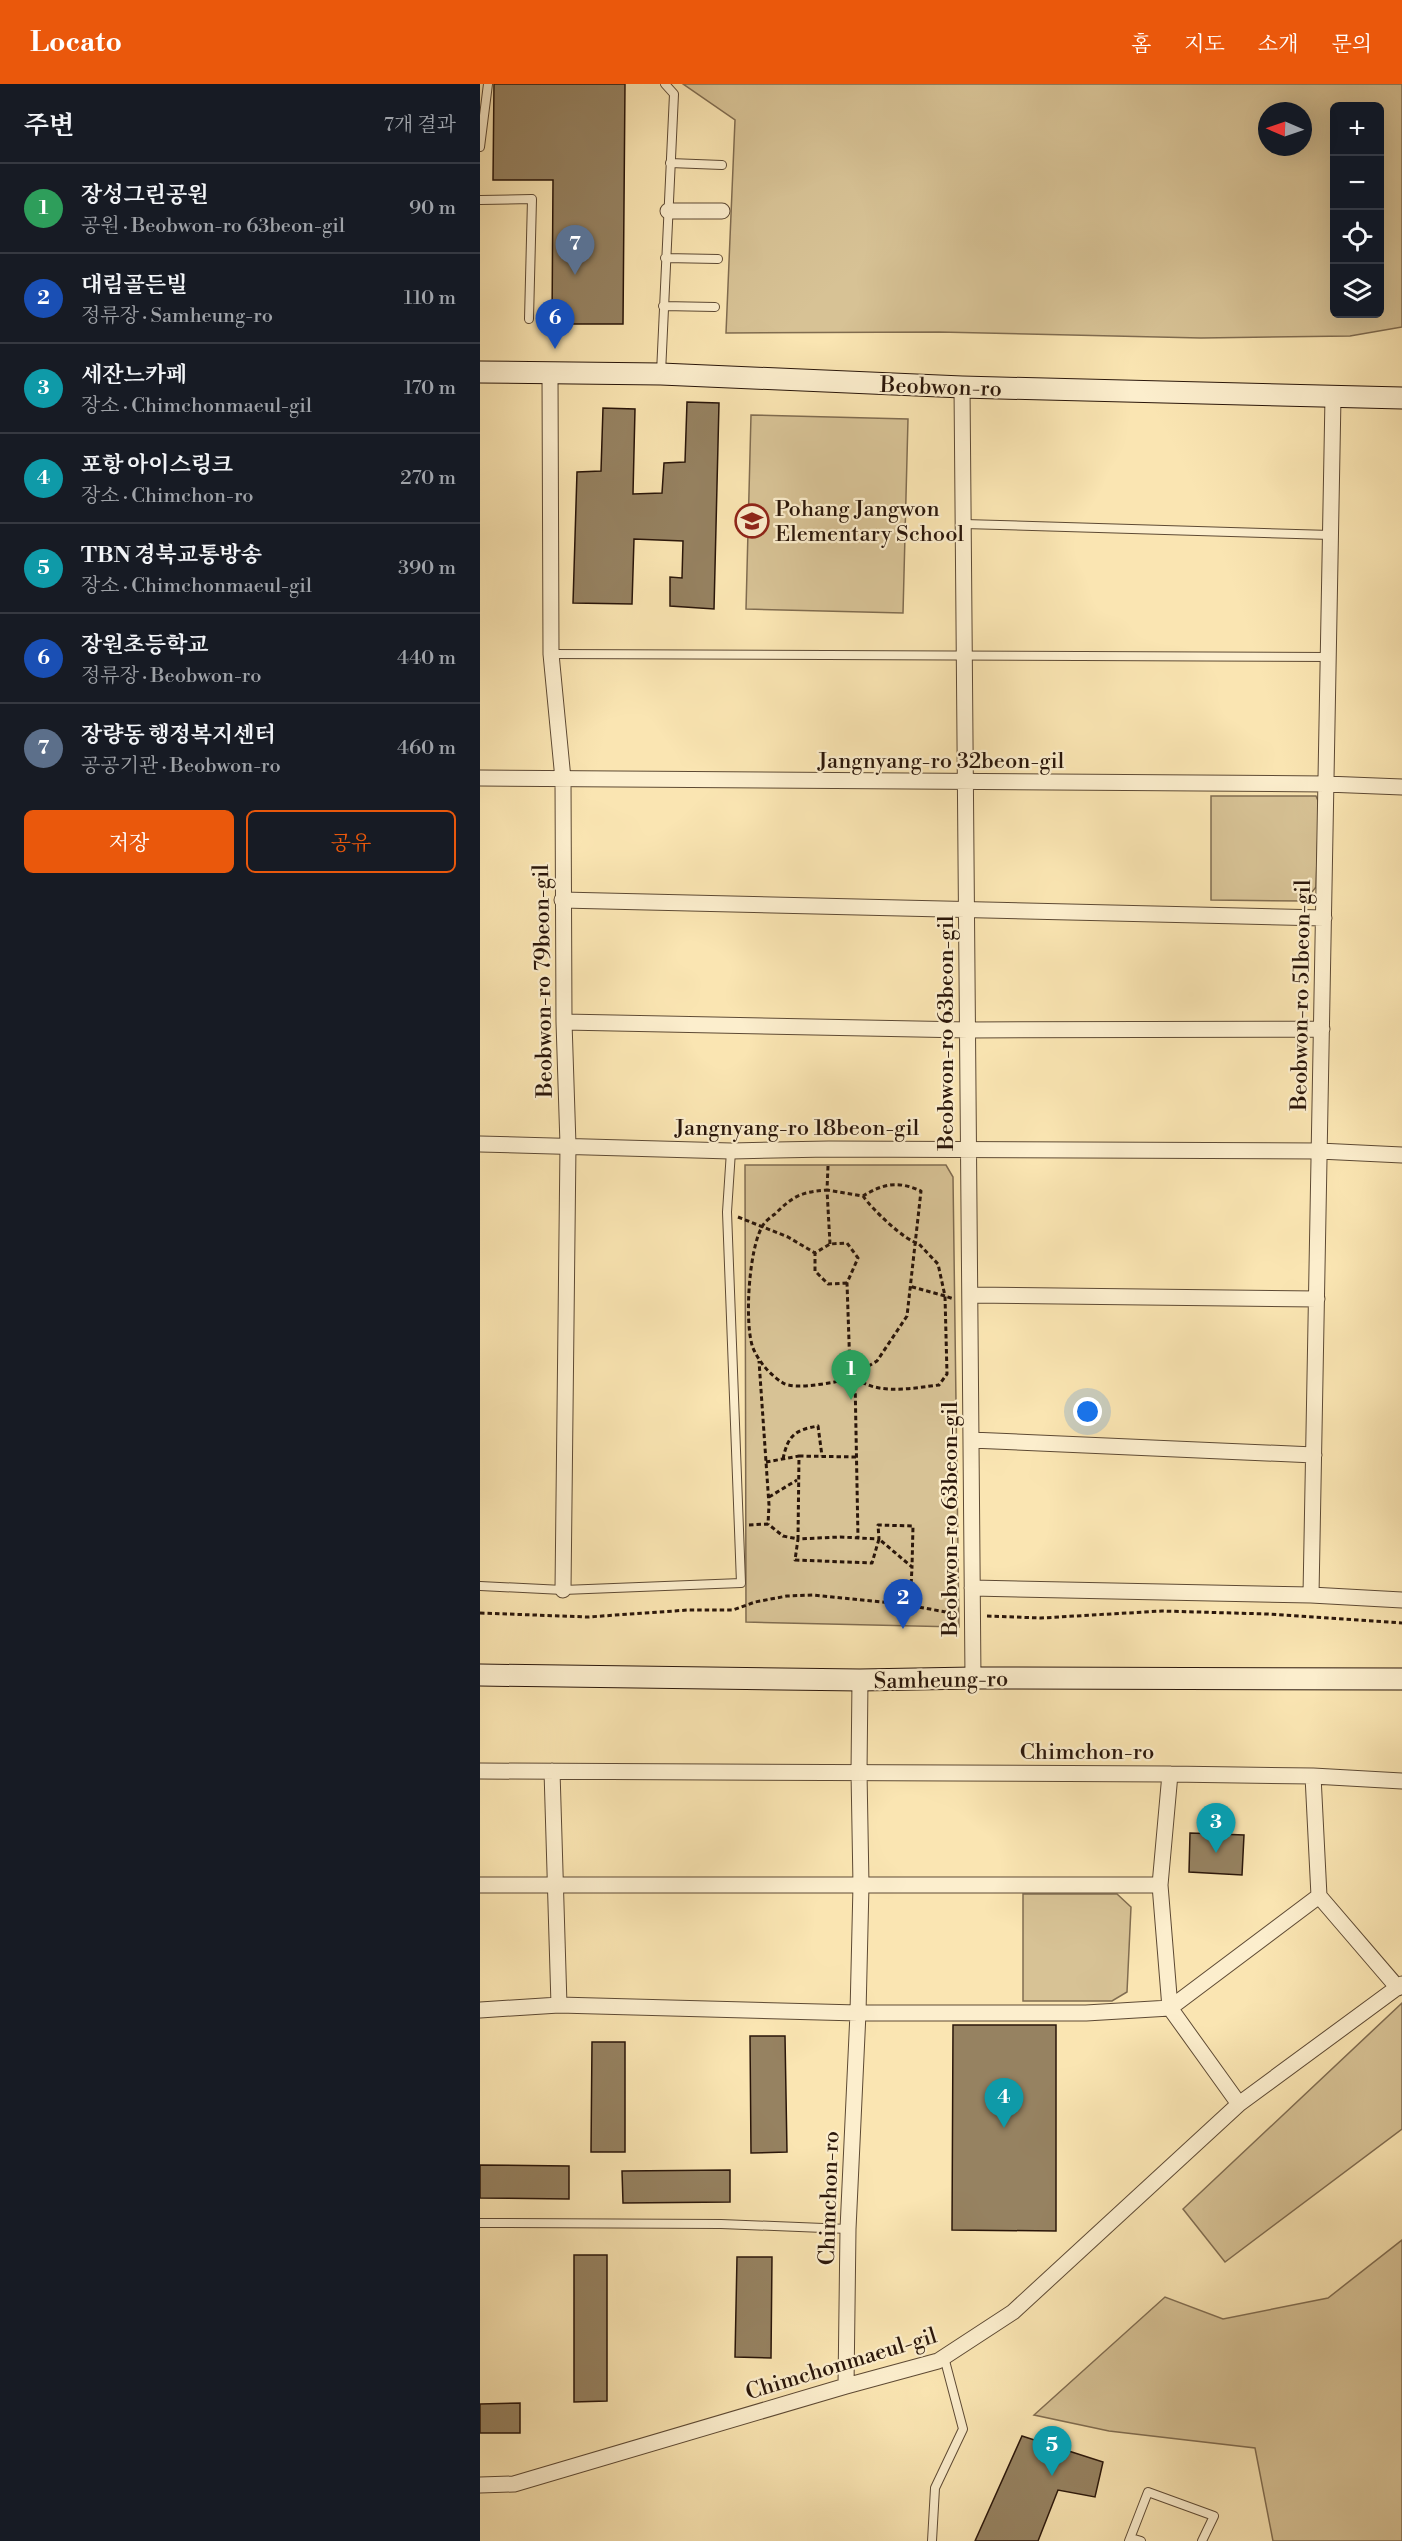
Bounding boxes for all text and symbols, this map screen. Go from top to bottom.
text: Locato [30,25,122,60]
text: 홈 [1131,32,1151,58]
text: 지도 [1184,32,1225,58]
text: 소개 [1258,32,1298,58]
text: 문의 [1331,32,1372,58]
north arrow [1258,102,1312,156]
map controls [1330,102,1384,318]
button: + [1330,102,1384,156]
text: 주변 [24,110,74,142]
text: 7개 결과 [384,113,456,138]
button: − [1330,156,1384,210]
text: 장성그린공원 [81,182,209,209]
text: 1 [39,196,48,221]
text: 90 m [409,196,456,221]
button: locate [1330,210,1384,264]
text: 공원 · Beobwon-ro 63beon-gil [81,214,345,239]
pin: 7 [556,226,595,275]
button: layers [1330,264,1384,318]
text: 대림골든빌 [81,272,187,299]
text: 2 [37,286,50,311]
text: 110 m [404,286,456,311]
pin: 6 [536,300,574,349]
text: 정류장 · Samheung-ro [81,304,273,329]
text: 세잔느카페 [81,362,187,389]
street label: Beobwon-ro [879,372,1002,403]
text: 3 [37,376,50,401]
text: 170 m [404,376,456,401]
text: 장소 · Chimchonmaeul-gil [81,394,312,419]
text: 포항 아이스링크 [81,452,233,479]
text: 4 [37,466,50,491]
text: 270 m [400,466,456,491]
text: 장소 · Chimchon-ro [81,484,254,509]
place label: Pohang Jangwon Elementary School [775,496,965,548]
school or university icon: Pohang Jangwon Elementary School [734,503,770,539]
text: TBN 경북교통방송 [81,542,262,569]
text: 5 [37,556,50,581]
text: 390 m [398,556,456,581]
text: 장소 · Chimchonmaeul-gil [81,574,312,599]
text: 장원초등학교 [81,632,209,659]
text: 6 [37,646,50,671]
text: 440 m [397,646,456,671]
text: 정류장 · Beobwon-ro [81,664,261,689]
text: 장량동 행정복지센터 [81,722,276,749]
text: 7 [38,736,49,761]
text: 460 m [397,736,456,761]
street label: Jangnyang-ro 32beon-gil [817,748,1065,775]
text: 공공기관 · Beobwon-ro [81,754,281,779]
button: 저장 [24,810,234,873]
button: 공유 [246,810,456,873]
street label: Beobwon-ro 79beon-gil [528,863,559,1099]
street label: Beobwon-ro 51beon-gil [1286,879,1317,1112]
street label: Beobwon-ro 63beon-gil [933,915,960,1151]
street label: Jangnyang-ro 18beon-gil [674,1115,920,1142]
pin: 1 [832,1350,871,1400]
your location [1073,1397,1102,1426]
street label: Beobwon-ro 63beon-gil [937,1401,964,1637]
pin: 2 [884,1580,922,1629]
street label: Samheung-ro [873,1666,1009,1695]
street label: Chimchon-ro [1020,1739,1154,1766]
pin: 3 [1196,1804,1236,1853]
pin: 4 [984,2078,1024,2128]
street label: Chimchon-ro [814,2130,845,2266]
street label: Chimchonmaeul-gil [742,2322,941,2406]
pin: 5 [1032,2426,1072,2476]

